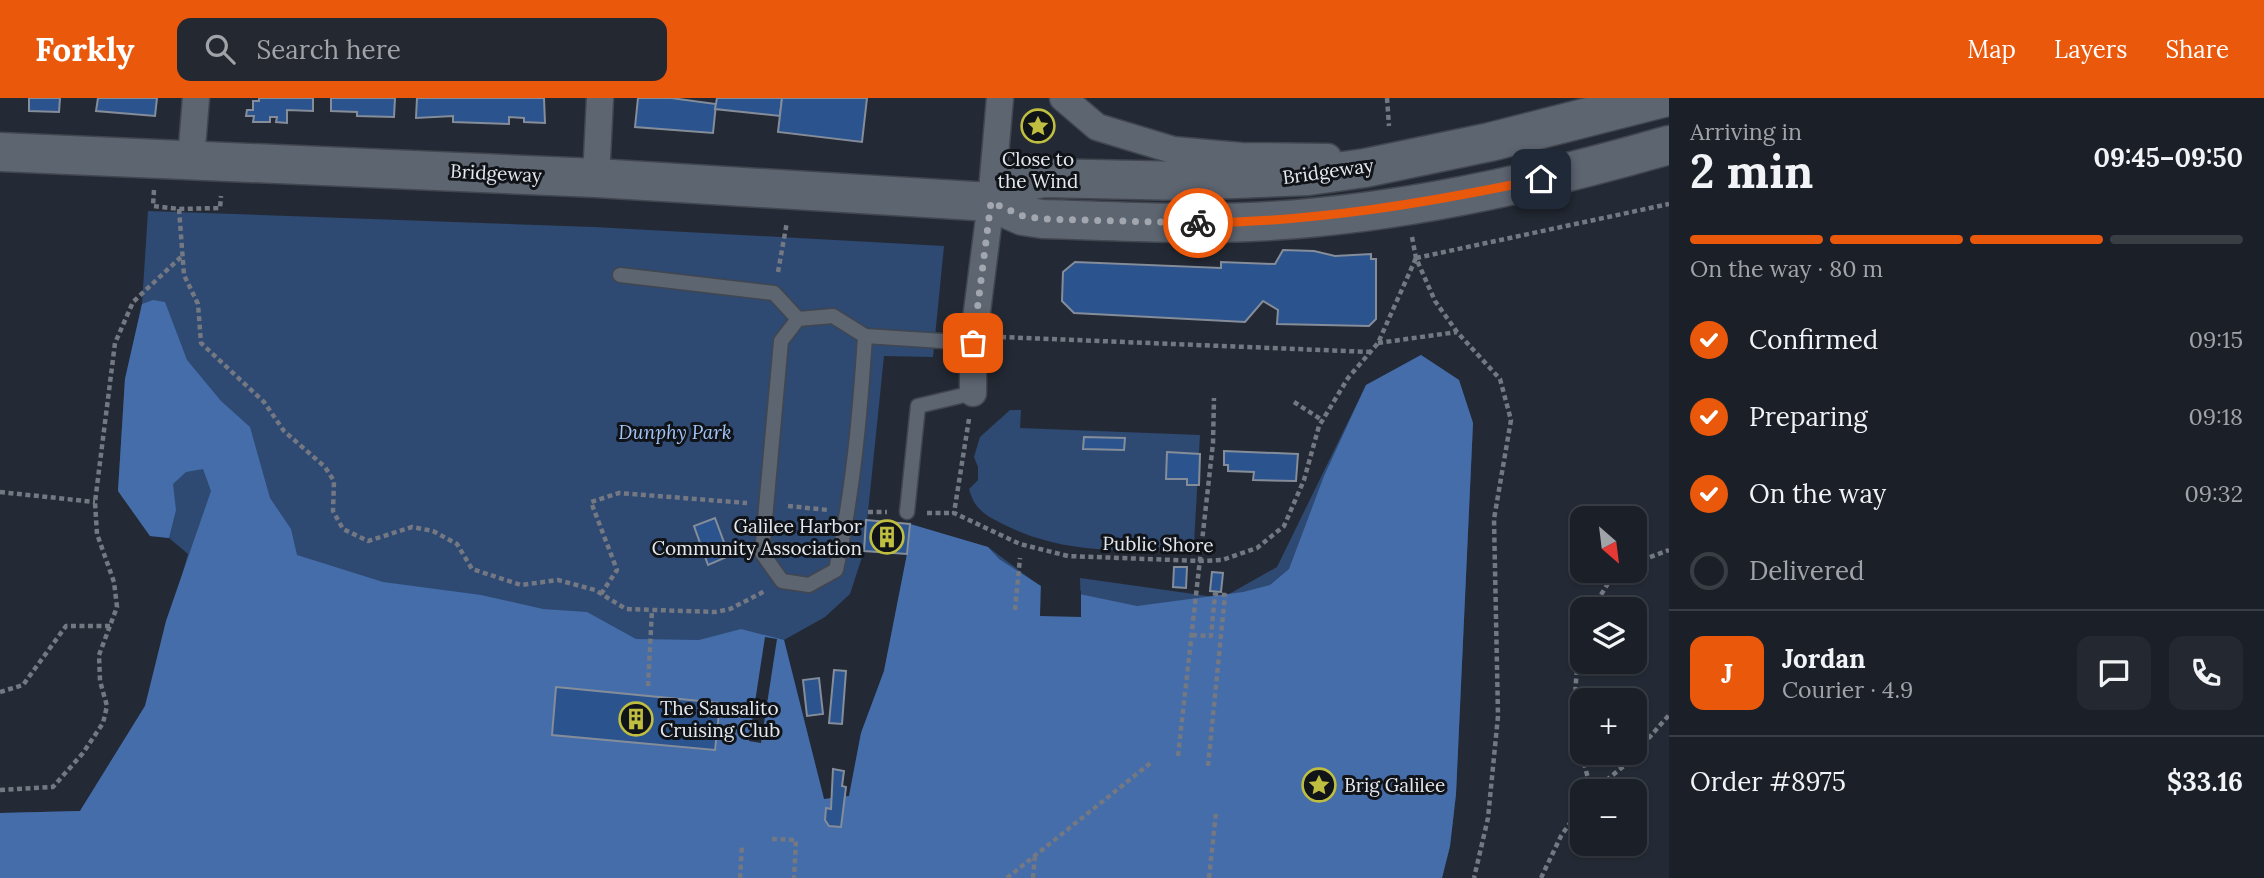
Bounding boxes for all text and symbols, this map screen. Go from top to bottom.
search box [177,18,667,81]
text: Forkly [35,28,135,70]
icon: search [201,30,239,68]
text: Search here [257,33,401,66]
text: Map [1967,34,2016,65]
text: Layers [2054,34,2127,65]
text: Share [2165,34,2229,65]
place icon: Close to the Wind [1019,107,1057,145]
text: Arriving in [1690,117,1802,146]
text: 09:45–09:50 [2093,141,2243,174]
text: 2 min [1690,142,1813,201]
place label: Close to the Wind [998,147,1078,193]
pin [1511,149,1571,209]
street label: Bridgeway [1281,153,1375,189]
street label: Bridgeway [449,159,543,187]
icon: home [1522,160,1560,198]
courier [1163,188,1233,258]
icon: bike [1179,204,1217,242]
text: On the way · 80 m [1690,254,1883,283]
pin [943,313,1003,373]
icon: check [1690,321,1728,359]
text: Confirmed [1749,323,1878,356]
icon: bag [954,324,992,362]
text: 09:15 [2189,325,2243,354]
icon: check [1690,398,1728,436]
text: Preparing [1749,400,1868,433]
text: 09:18 [2188,402,2243,431]
park label: Dunphy Park [618,420,732,444]
icon: check [1690,475,1728,513]
text: On the way [1749,477,1886,510]
text: 09:32 [2185,479,2243,508]
north arrow [1570,506,1647,583]
map controls [1570,506,1647,856]
place label: Galilee Harbor Community Association [652,514,863,560]
building icon: Galilee Harbor Community Association [868,518,906,556]
street label: Public Shore [1102,531,1214,557]
text: Delivered [1749,554,1865,587]
button: layers [1570,597,1647,674]
button: chat [2077,636,2151,710]
button: phone [2169,636,2243,710]
text: Jordan [1782,642,1866,675]
text: J [1721,657,1733,690]
text: Courier · 4.9 [1782,675,1913,704]
button: + [1570,688,1647,765]
place label: The Sausalito Cruising Club [660,696,780,742]
building icon: The Sausalito Cruising Club [617,700,655,738]
text: Order #8975 [1690,765,1846,798]
text: $33.16 [2167,765,2243,798]
place icon: Brig Galilee [1300,766,1338,804]
place label: Brig Galilee [1344,773,1445,797]
button: − [1570,779,1647,856]

